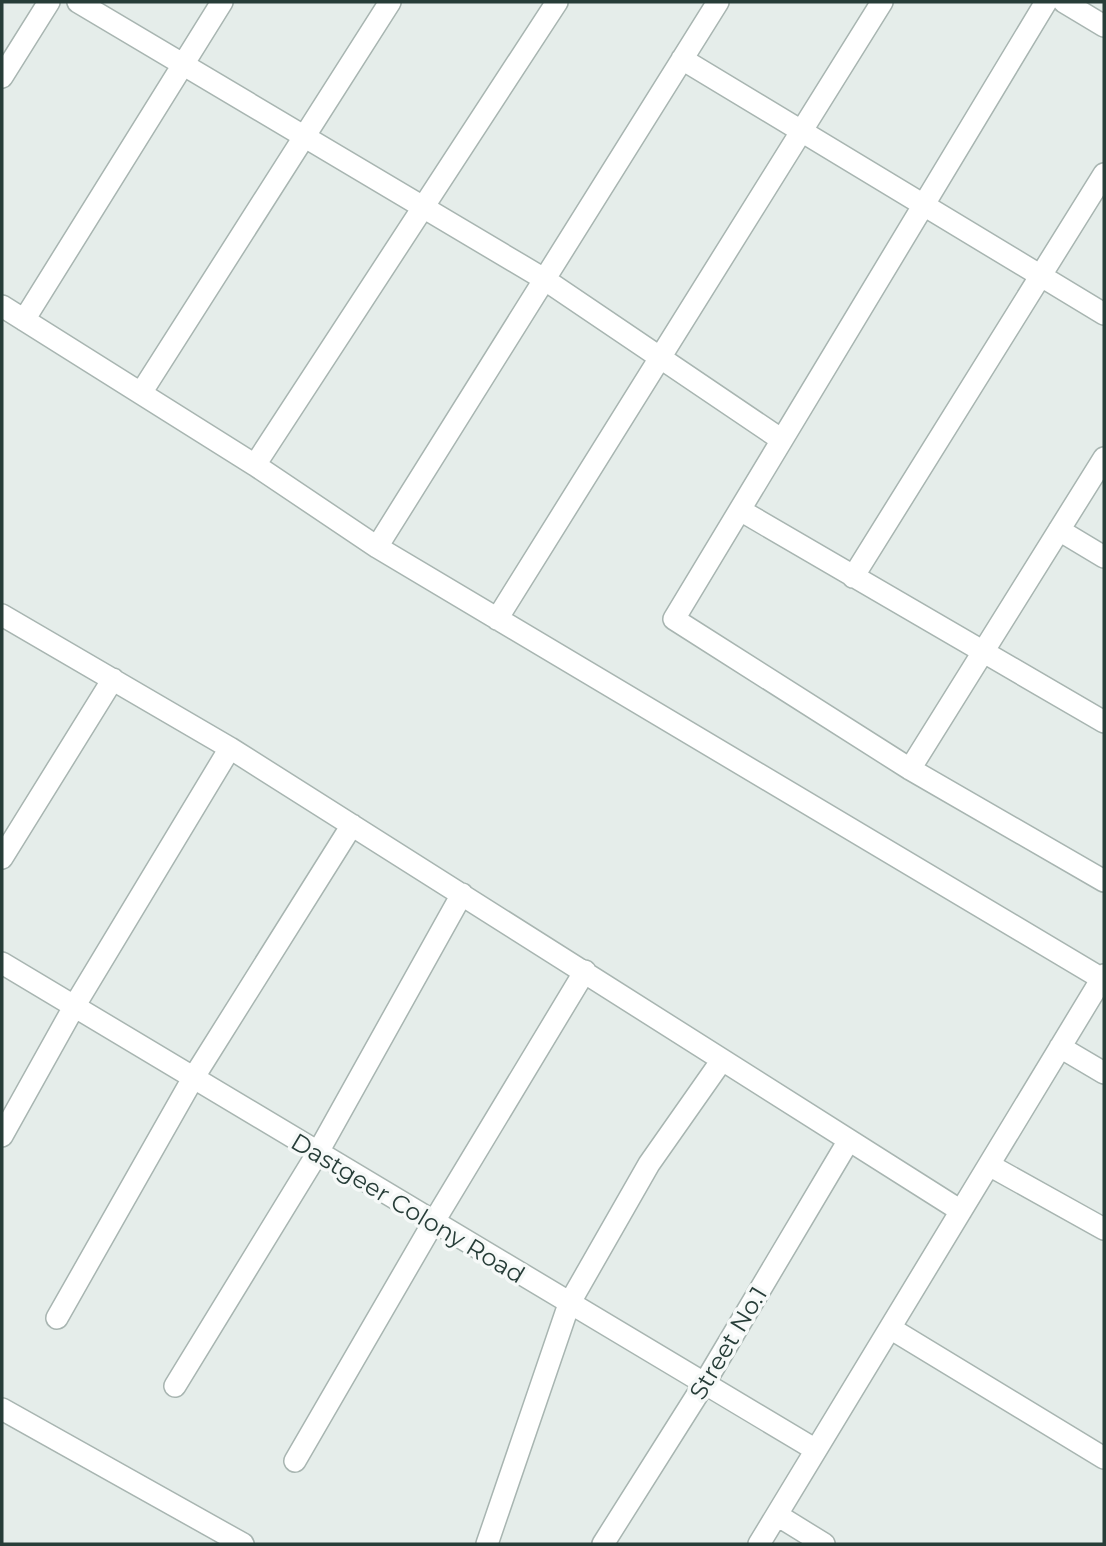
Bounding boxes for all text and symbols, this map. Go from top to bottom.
street label: Dastgeer Colony Road [286,1127,530,1289]
street label: Street No.1 [683,1281,773,1405]

